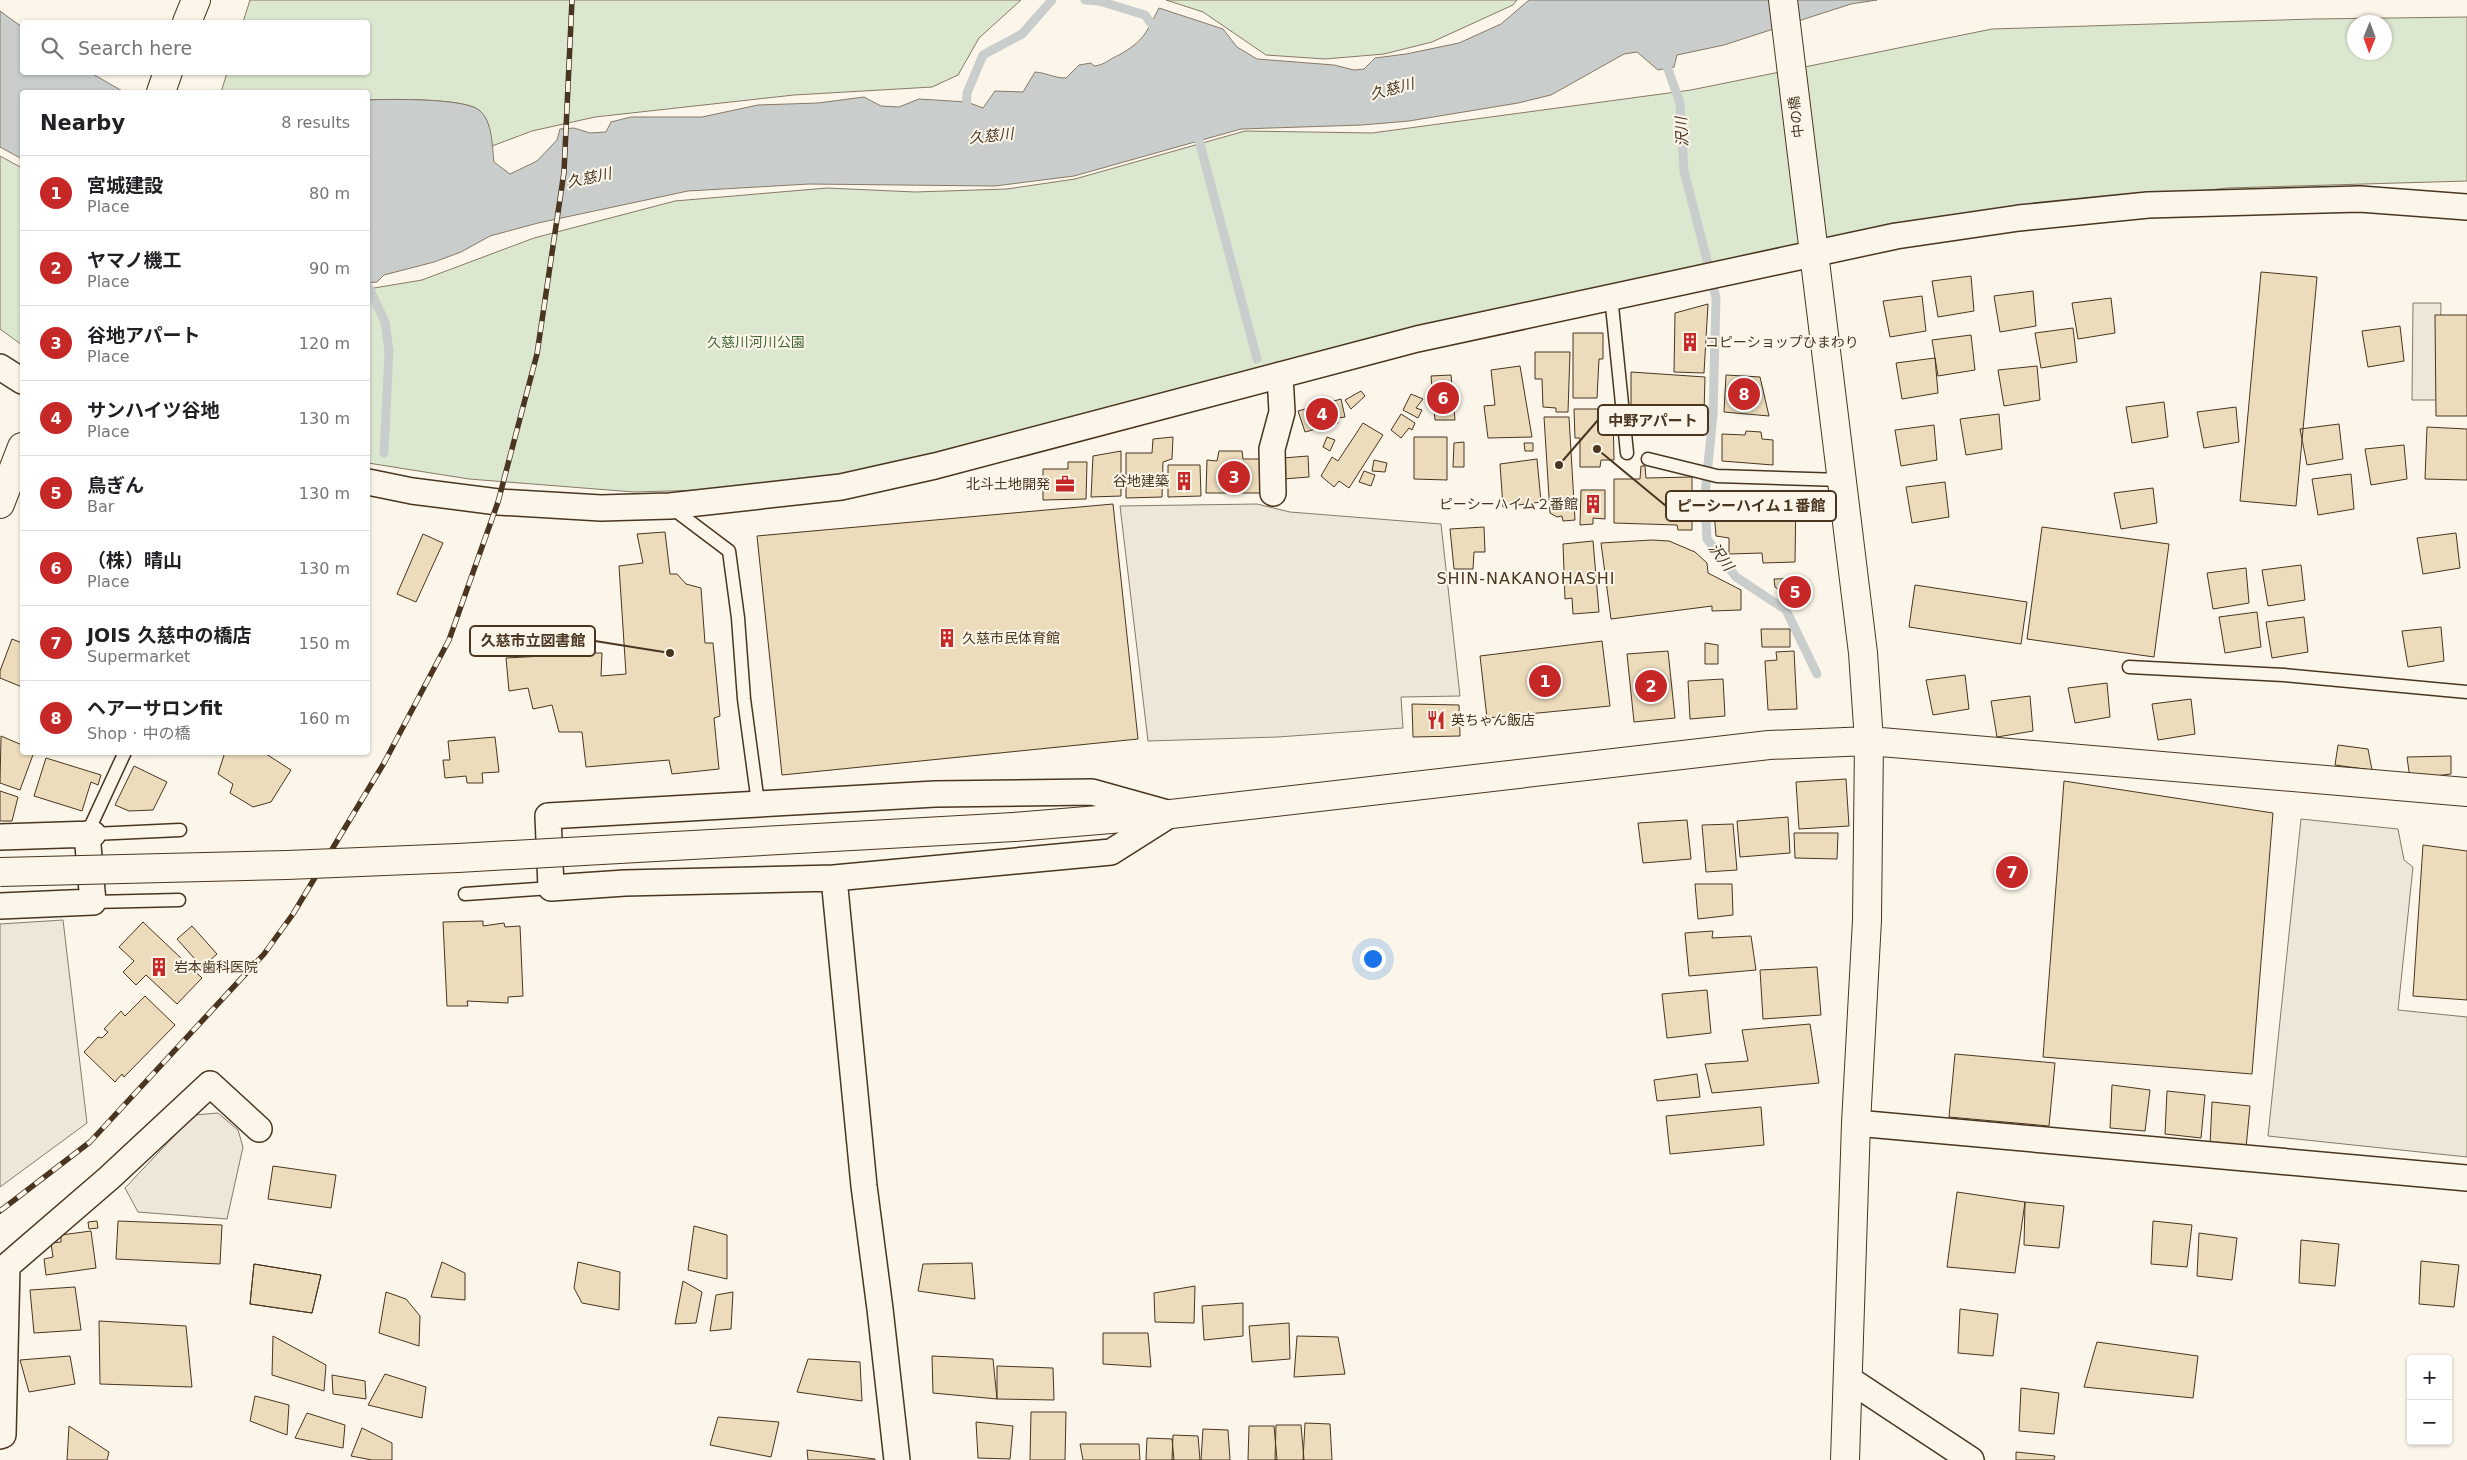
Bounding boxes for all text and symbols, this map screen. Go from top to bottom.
north arrow [2347,15,2392,60]
search box [20,20,370,75]
icon: search [38,34,66,62]
text: Search here [78,37,192,59]
water label: 久慈川 [1368,74,1418,104]
street label: 中の橋 [1786,95,1806,139]
text: Nearby [40,111,125,135]
text: 8 results [281,113,350,132]
water label: 沢川 [1672,115,1692,147]
water label: 久慈川 [968,124,1016,147]
water label: 久慈川 [565,164,615,191]
text: 宮城建設 [87,174,163,196]
text: 1 [50,184,62,203]
text: 80 m [309,184,350,203]
text: Place [87,197,130,216]
text: ヤマノ機工 [87,249,181,271]
text: 2 [50,259,62,278]
text: 90 m [309,259,350,278]
text: Place [87,272,130,291]
text: 谷地アパート [87,324,201,346]
building icon: コピーショップひまわり [1679,331,1701,353]
text: 3 [50,334,62,353]
text: 120 m [299,334,350,353]
park label: 久慈川河川公園 [707,334,805,350]
place label: コピーショップひまわり [1705,334,1859,350]
text: Place [87,347,130,366]
pin: 8 [1728,375,1760,413]
pin: 6 [1427,379,1459,417]
pin: 4 [1306,395,1338,433]
text: サンハイツ谷地 [87,399,220,421]
callout: 中野アパート [1598,405,1708,435]
text: 4 [50,409,62,428]
text: 130 m [299,409,350,428]
text: 中野アパート [1608,412,1698,430]
text: Place [87,422,130,441]
pin: 3 [1218,458,1250,496]
building icon: 谷地建築 [1173,470,1195,492]
office icon: 北斗土地開発 [1054,473,1076,495]
place label: 谷地建築 [1113,473,1169,489]
text: 鳥ぎん [87,474,144,496]
place label: 北斗土地開発 [966,476,1050,492]
text: 5 [50,484,62,503]
text: 130 m [299,484,350,503]
callout: ピーシーハイム１番館 [1666,491,1836,521]
building icon: ピーシーハイム２番館 [1582,493,1604,515]
place label: ピーシーハイム２番館 [1439,496,1578,512]
text: Bar [87,497,114,516]
text: ピーシーハイム１番館 [1677,497,1825,515]
water label: 沢川 [1705,540,1738,576]
text: （株）晴山 [87,549,182,571]
text: 6 [50,559,62,578]
text: 130 m [299,559,350,578]
district label: SHIN-NAKANOHASHI [1436,569,1616,588]
text: Place [87,572,130,591]
pin: 5 [1779,573,1811,611]
text: JOIS 久慈中の橋店 [87,624,252,646]
callout: 久慈市立図書館 [470,626,595,656]
building icon: 久慈市民体育館 [936,627,958,649]
place label: 久慈市民体育館 [962,630,1060,646]
text: 久慈市立図書館 [480,632,586,650]
text: 7 [50,634,62,653]
text: 150 m [299,634,350,653]
text: Supermarket [87,647,190,666]
pin: 1 [1529,662,1561,700]
pin: 2 [1635,667,1667,705]
text: ヘアーサロンfit [87,697,223,719]
text: 8 [50,709,62,728]
text: 160 m [299,709,350,728]
restaurant icon: 英ちゃん飯店 [1425,709,1447,731]
place label: 英ちゃん飯店 [1451,712,1535,728]
text: Shop · 中の橋 [87,724,191,743]
pin: 7 [1996,853,2028,891]
your location [1360,946,1386,972]
building icon: 岩本歯科医院 [148,956,170,978]
place label: 岩本歯科医院 [174,959,258,975]
map controls [2407,1355,2452,1445]
button: + [2407,1355,2452,1400]
button: − [2407,1400,2452,1445]

